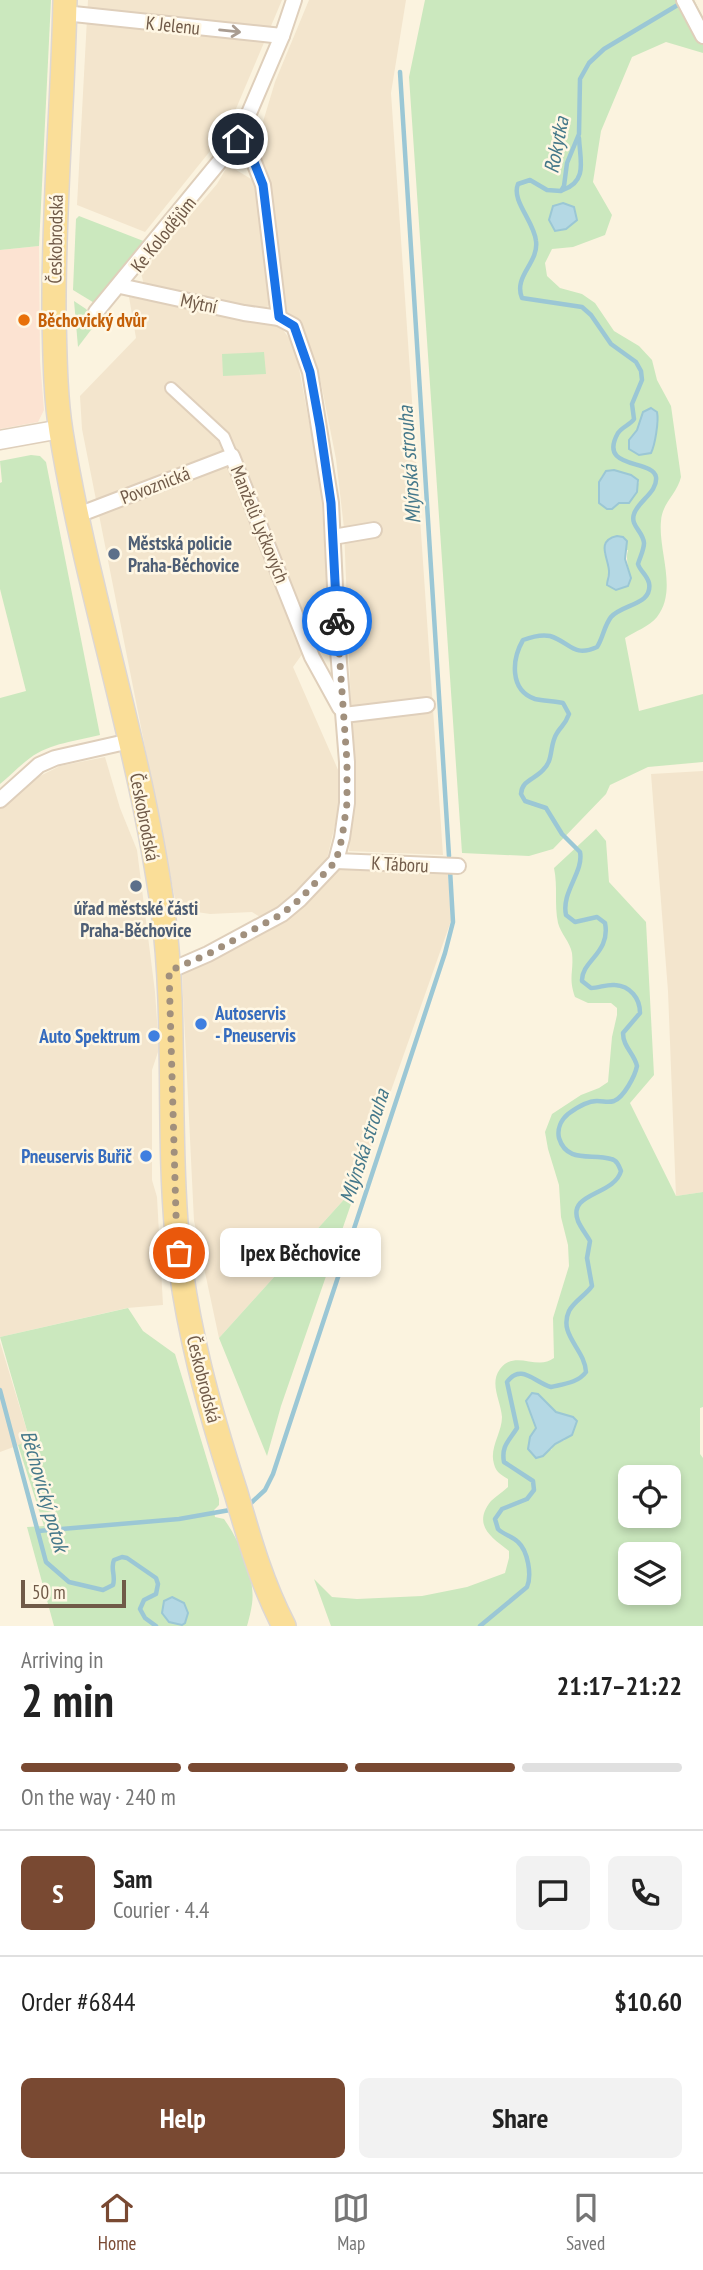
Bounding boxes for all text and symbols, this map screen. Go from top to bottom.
street label: K Jelenu [145,10,201,40]
one-way arrow [218,24,240,37]
pin [208,109,268,169]
water label: Rokytka [537,113,575,175]
icon: home [219,120,257,158]
street label: Ke Kolodějům [125,191,201,277]
street label: Českobrodská [42,194,68,284]
street label: Mýtní [178,287,220,319]
place label: Běchovický dvůr [38,308,147,332]
marker: Běchovický dvůr [16,312,32,328]
water label: Mlýnská strouha [391,404,427,525]
street label: Povoznická [117,461,193,509]
street label: Manželů Lyčkových [226,462,294,586]
place label: Městská policie Praha-Běchovice [128,531,239,577]
marker: Městská policie Praha-Běchovice [106,546,122,562]
courier [302,586,372,656]
icon: bike [318,602,356,640]
street label: Českobrodská [125,771,165,863]
street label: K Táboru [371,851,429,877]
marker: úřad městské části Praha-Běchovice [128,878,144,894]
place label: úřad městské části Praha-Běchovice [74,896,198,942]
place label: Autoservis - Pneuservis [214,1001,296,1047]
marker: Autoservis - Pneuservis [193,1016,209,1032]
place label: Auto Spektrum [38,1024,140,1048]
marker: Auto Spektrum [146,1028,162,1044]
water label: Mlýnská strouha [333,1084,396,1206]
place label: Pneuservis Buřič [21,1144,132,1168]
marker: Pneuservis Buřič [138,1148,154,1164]
pin [149,1223,209,1283]
callout: Ipex Běchovice [221,1228,382,1278]
icon: bag [160,1234,198,1272]
text: Ipex Běchovice [240,1238,361,1267]
street label: Českobrodská [182,1333,226,1425]
water label: Běchovický potok [15,1427,76,1558]
map controls [618,1465,681,1605]
button: locate [618,1465,681,1528]
button: layers [618,1542,681,1605]
scale bar [21,1577,126,1609]
text: 50 m [32,1580,66,1604]
text: Arriving in [21,1645,103,1674]
text: 21:17–21:22 [557,1669,682,1702]
text: 2 min [21,1670,114,1730]
text: On the way · 240 m [21,1782,176,1811]
button: chat [516,1856,590,1930]
button: phone [608,1856,682,1930]
text: Sam [113,1862,152,1895]
text: S [52,1877,64,1910]
text: Courier · 4.4 [113,1895,209,1924]
text: Order #6844 [21,1985,136,2018]
text: $10.60 [614,1985,682,2018]
button: Help [21,2078,345,2158]
button: Share [359,2078,682,2158]
tab: Home [98,2189,136,2255]
tab: Map [332,2189,370,2255]
tab: Saved [566,2189,605,2255]

